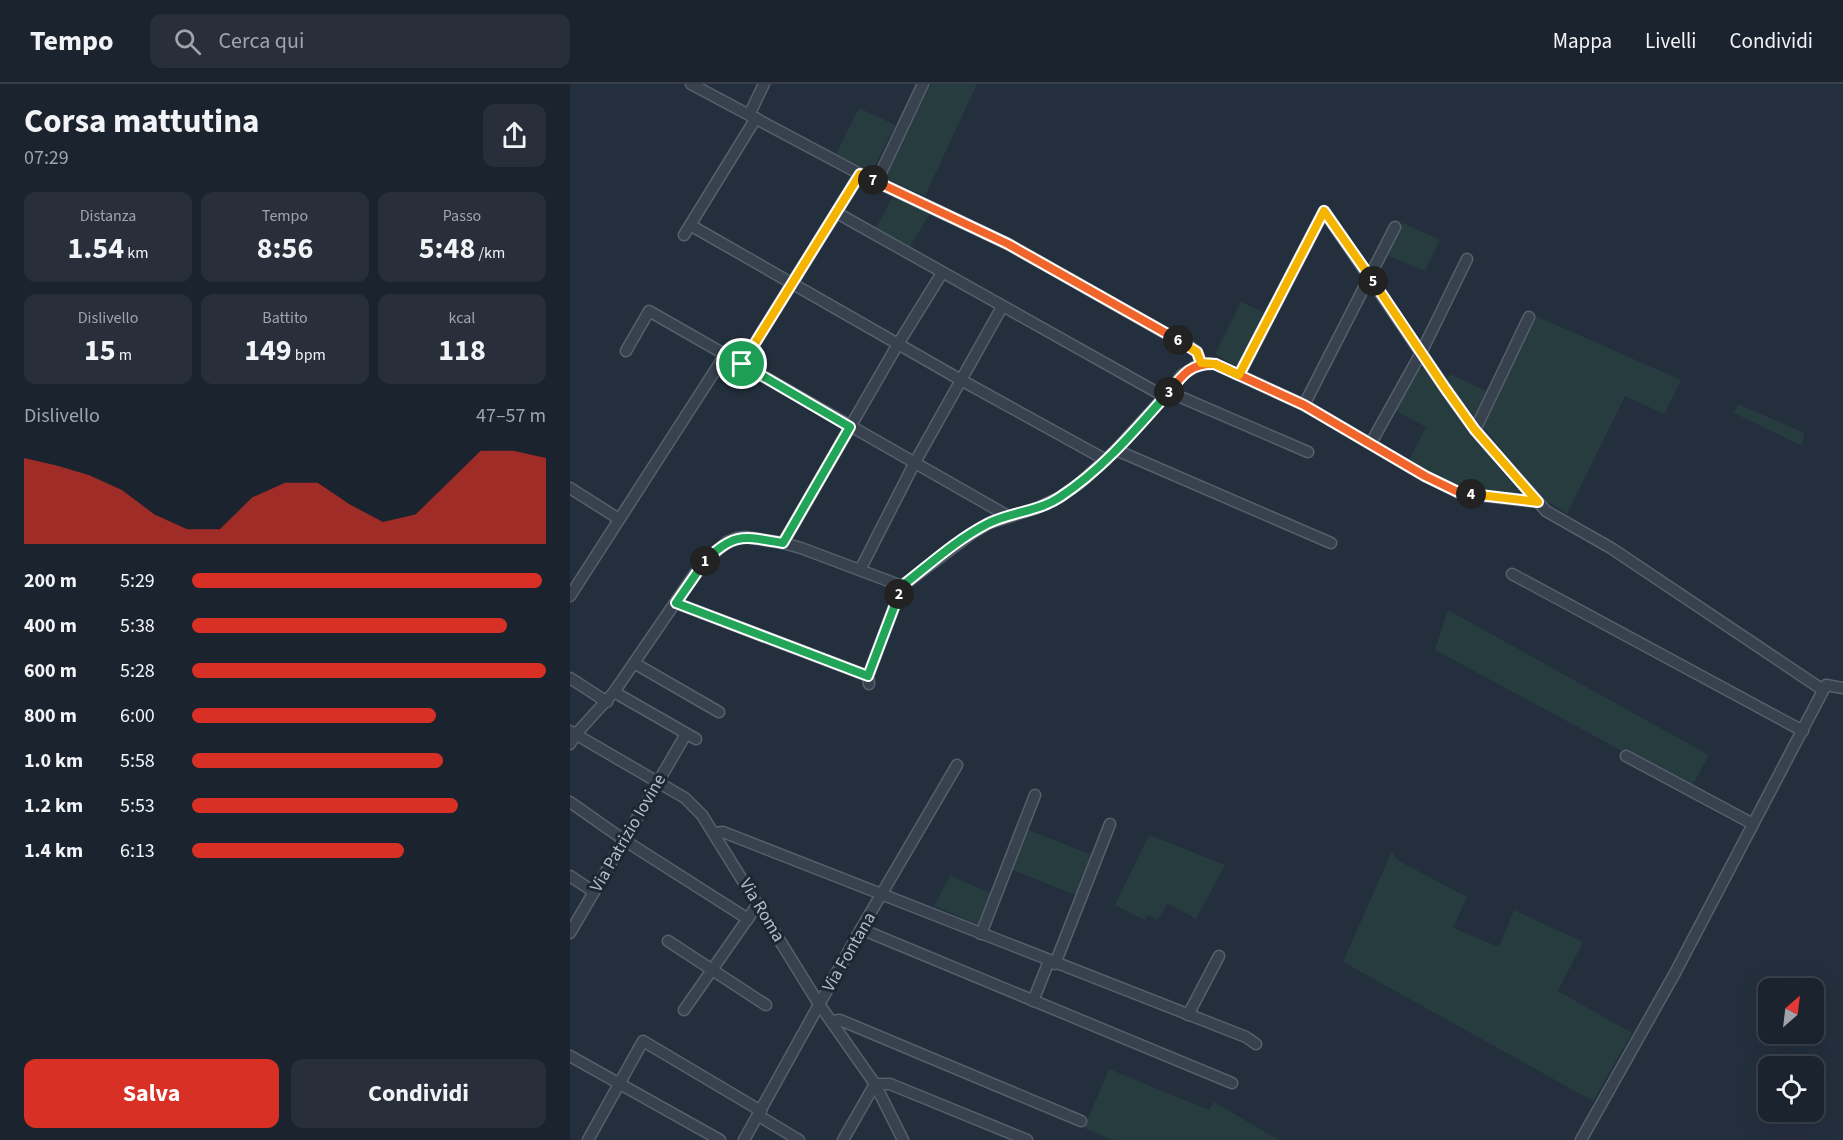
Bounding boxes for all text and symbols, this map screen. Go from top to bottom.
search box [150,14,570,68]
text: Tempo [30,21,114,61]
icon: search [171,25,204,58]
text: Cerca qui [219,25,304,57]
text: Mappa [1553,26,1612,56]
text: Livelli [1645,26,1697,56]
text: Condividi [1730,26,1813,56]
text: Corsa mattutina [24,98,259,145]
button: share [483,104,546,167]
text: 07:29 [24,144,69,172]
pin: 7 [858,165,888,195]
text: 7 [869,169,877,191]
text: Distanza [80,205,136,227]
text: Tempo [262,205,308,227]
text: Passo [443,205,481,227]
text: 1.54 [68,227,124,270]
text: 8:56 [257,227,313,270]
text: 5:48 [419,227,475,270]
text: km [124,242,148,264]
text: /km [475,242,505,264]
pin: 5 [1358,266,1388,296]
text: 5 [1369,270,1377,292]
text: Dislivello [78,307,138,329]
text: Battito [262,307,308,329]
text: kcal [449,307,475,329]
pin: 6 [1163,325,1193,355]
text: 15 [84,329,116,372]
text: 149 [244,329,292,372]
text: 118 [438,329,486,372]
text: 6 [1174,329,1182,351]
pin [716,338,767,389]
text: m [116,344,132,366]
text: bpm [292,344,326,366]
icon: arrive [725,347,758,380]
pin: 3 [1154,377,1184,407]
text: 3 [1165,381,1173,403]
text: Dislivello [24,402,100,430]
text: 47–57 m [476,402,546,430]
pin: 4 [1456,479,1486,509]
text: 4 [1467,483,1475,505]
pin: 1 [690,546,720,576]
text: 1 [701,550,709,572]
text: 200 m [24,567,77,595]
text: 5:29 [120,567,155,595]
pin: 2 [884,579,914,609]
text: 2 [895,583,903,605]
text: 400 m [24,612,77,640]
text: 5:38 [120,612,155,640]
text: 600 m [24,657,77,685]
text: 5:28 [120,657,155,685]
text: 800 m [24,702,77,730]
text: 6:00 [120,702,155,730]
text: 1.0 km [24,747,83,775]
text: 5:58 [120,747,155,775]
street label: Via Patrizio Iovine [584,769,672,897]
text: 1.2 km [24,792,83,820]
text: 5:53 [120,792,155,820]
text: 1.4 km [24,837,83,865]
text: 6:13 [120,837,155,865]
street label: Via Roma [733,873,791,947]
street label: Via Fontana [816,908,882,996]
north arrow [1758,978,1824,1044]
map controls [1758,978,1824,1122]
button: locate [1758,1056,1824,1122]
button: Salva [24,1059,279,1128]
button: Condividi [291,1059,546,1128]

